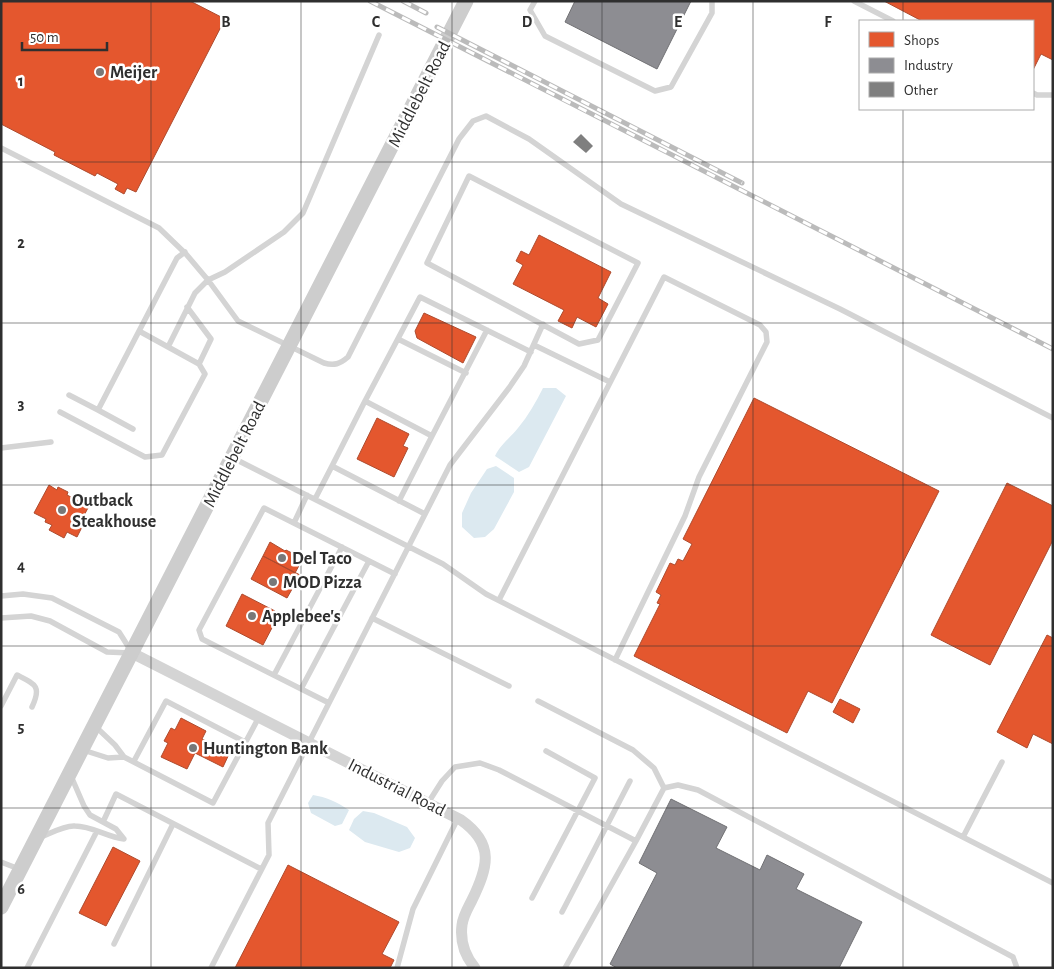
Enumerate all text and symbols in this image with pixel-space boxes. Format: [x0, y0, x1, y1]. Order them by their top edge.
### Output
text: B [221, 14, 231, 30]
text: C [372, 14, 381, 30]
text: D [522, 14, 533, 30]
text: E [674, 14, 682, 30]
text: F [824, 14, 832, 30]
scale bar [22, 20, 108, 52]
legend [859, 20, 1034, 110]
text: 50 m [30, 30, 59, 45]
text: Shops [904, 33, 939, 48]
street label: Middlebelt Road [385, 38, 454, 150]
text: Industry [904, 58, 953, 73]
place label: Meijer [110, 64, 158, 82]
marker: Meijer [94, 66, 106, 78]
text: 1 [18, 73, 24, 89]
text: Other [904, 83, 938, 98]
text: 2 [17, 235, 25, 251]
text: 3 [18, 396, 25, 412]
street label: Middlebelt Road [200, 398, 269, 510]
place label: Outback Steakhouse [72, 492, 156, 531]
marker: Outback Steakhouse [56, 504, 68, 516]
place label: Del Taco [292, 550, 352, 568]
marker: Del Taco [276, 552, 288, 564]
text: 4 [17, 558, 25, 574]
place label: MOD Pizza [283, 574, 362, 592]
marker: MOD Pizza [267, 576, 279, 588]
place label: Applebee's [262, 608, 341, 626]
marker: Applebee's [246, 610, 258, 622]
text: 5 [18, 719, 25, 735]
place label: Huntington Bank [203, 740, 328, 758]
marker: Huntington Bank [187, 742, 199, 754]
street label: Industrial Road [345, 756, 448, 820]
text: 6 [17, 881, 25, 897]

